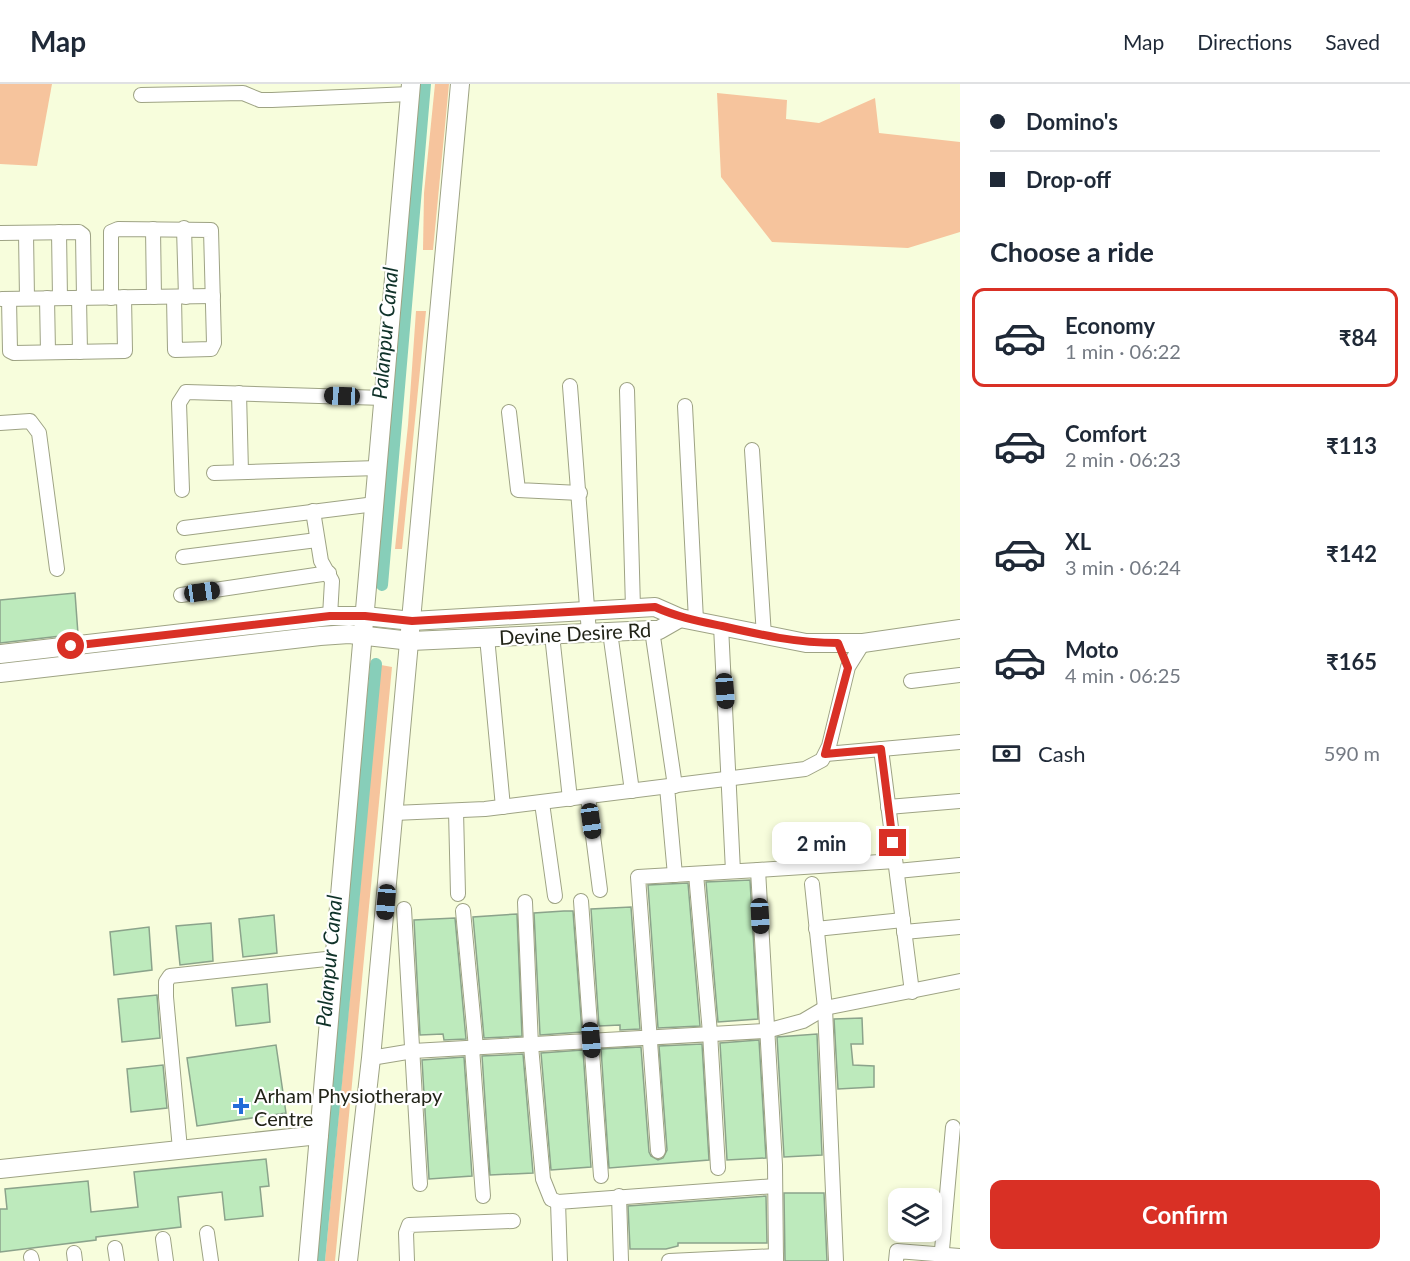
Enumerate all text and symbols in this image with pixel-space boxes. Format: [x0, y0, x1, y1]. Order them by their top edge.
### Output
text: Map [30, 24, 86, 58]
text: Map [1123, 29, 1164, 54]
text: Directions [1197, 29, 1292, 54]
text: Saved [1325, 29, 1380, 54]
text: Domino's [1026, 108, 1118, 135]
text: Drop-off [1026, 166, 1111, 193]
text: Choose a ride [990, 235, 1154, 268]
water label: Palanpur Canal [366, 266, 402, 400]
icon: car [993, 311, 1047, 365]
text: Economy [1065, 312, 1155, 339]
text: ₹84 [1339, 324, 1377, 351]
text: 1 min · 06:22 [1065, 339, 1181, 363]
car [324, 386, 360, 406]
icon: car [993, 419, 1047, 473]
text: Comfort [1065, 420, 1147, 447]
text: ₹113 [1326, 432, 1377, 459]
text: 2 min · 06:23 [1065, 447, 1181, 471]
icon: car [993, 527, 1047, 581]
text: XL [1065, 528, 1091, 555]
text: ₹142 [1326, 540, 1377, 567]
text: 3 min · 06:24 [1065, 555, 1181, 579]
car [183, 581, 221, 603]
street label: Devine Desire Rd [498, 617, 652, 649]
route start [57, 632, 84, 659]
icon: car [993, 635, 1047, 689]
text: Moto [1065, 636, 1119, 663]
text: ₹165 [1326, 648, 1377, 675]
text: 4 min · 06:25 [1065, 663, 1181, 687]
car [715, 672, 735, 710]
icon: cash [990, 737, 1023, 770]
text: Cash [1038, 740, 1085, 767]
text: 590 m [1324, 741, 1380, 765]
car [580, 802, 602, 840]
callout: 2 min [773, 822, 872, 864]
route end [879, 829, 906, 856]
text: 2 min [797, 831, 846, 855]
car [375, 883, 397, 921]
water label: Palanpur Canal [310, 894, 346, 1028]
car [750, 898, 770, 934]
car [581, 1021, 601, 1059]
place label: Arham Physiotherapy Centre [254, 1083, 443, 1130]
marker: Arham Physiotherapy Centre [232, 1097, 250, 1115]
button: Confirm [990, 1180, 1380, 1249]
map controls [888, 1188, 942, 1242]
button: layers [888, 1188, 942, 1242]

